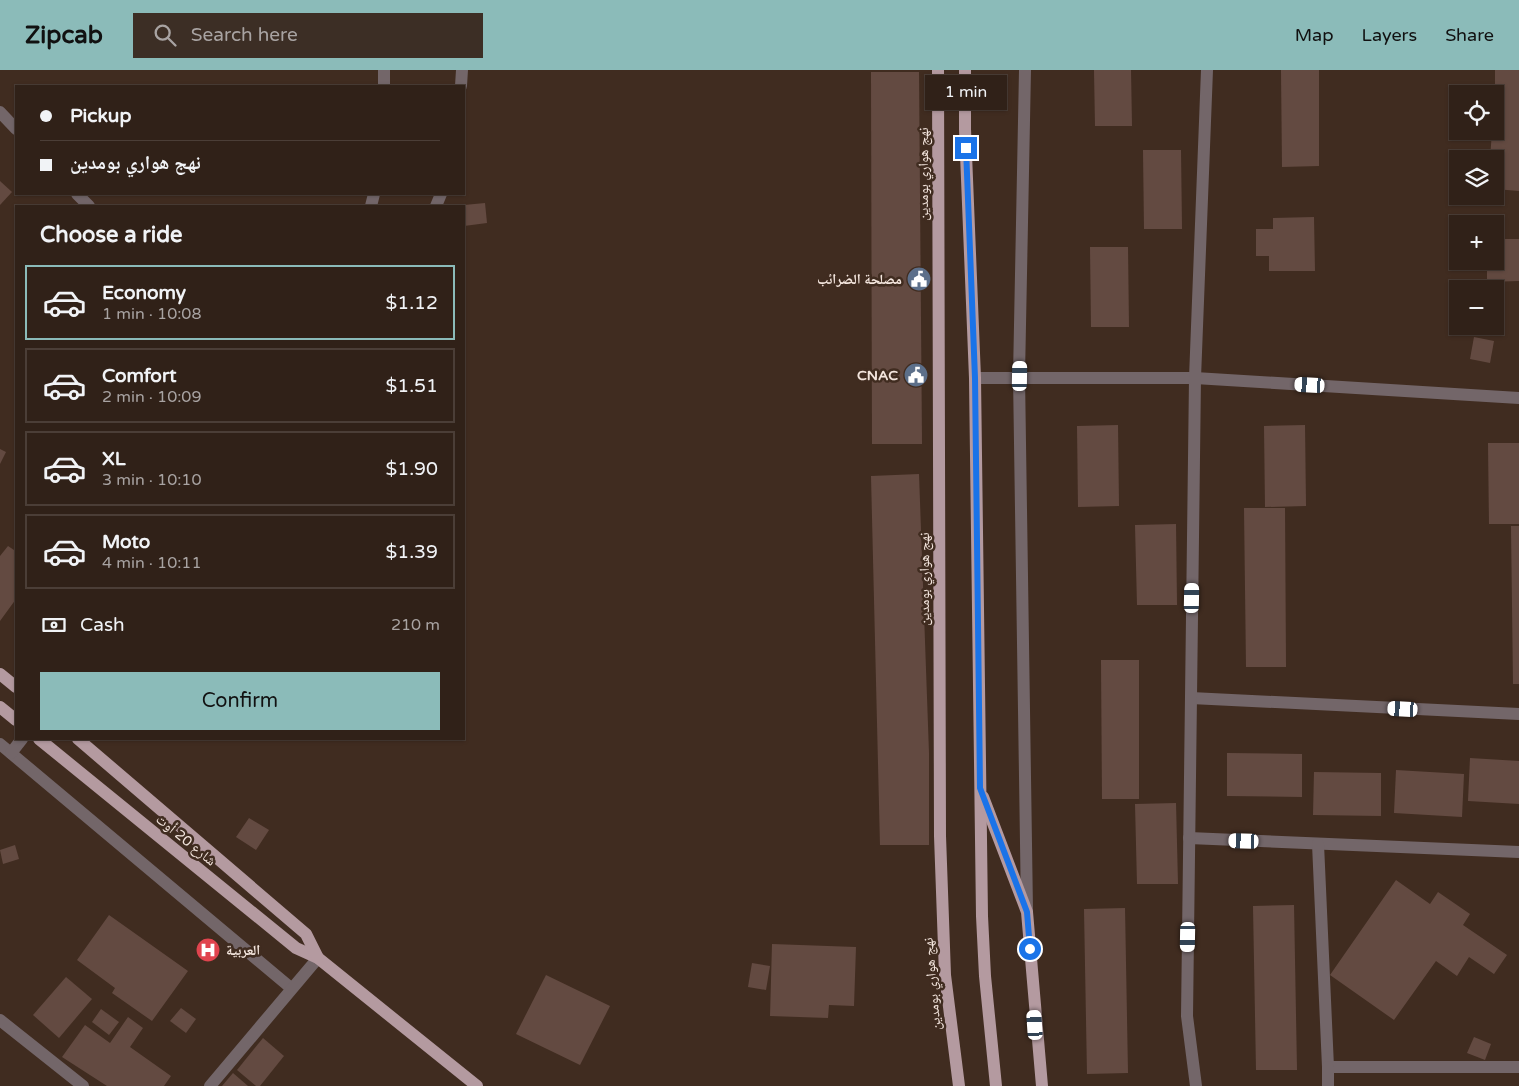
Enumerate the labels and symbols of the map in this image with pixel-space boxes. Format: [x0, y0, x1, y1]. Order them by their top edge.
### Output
callout: 1 min [925, 75, 1007, 110]
street label: نهج هواري بومدين [915, 127, 934, 221]
route end [955, 137, 977, 159]
public building icon: مصلحة الضرائب [906, 266, 932, 292]
place label: مصلحة الضرائب [817, 271, 902, 288]
car [1012, 361, 1027, 391]
public building icon: CNAC [903, 362, 929, 388]
place label: CNAC [857, 367, 898, 384]
car [1294, 377, 1325, 393]
street label: نهج هواري بومدين [916, 532, 935, 626]
car [1184, 583, 1199, 613]
car [1387, 701, 1418, 717]
street label: شارع 20 أوت [152, 811, 219, 870]
car [1228, 833, 1259, 849]
car [1180, 922, 1195, 952]
street label: نهج هواري بومدين [919, 936, 947, 1031]
hospital icon: العربية [195, 937, 221, 963]
route start [1019, 938, 1041, 960]
place label: العربية [226, 942, 260, 959]
car [1026, 1010, 1043, 1040]

